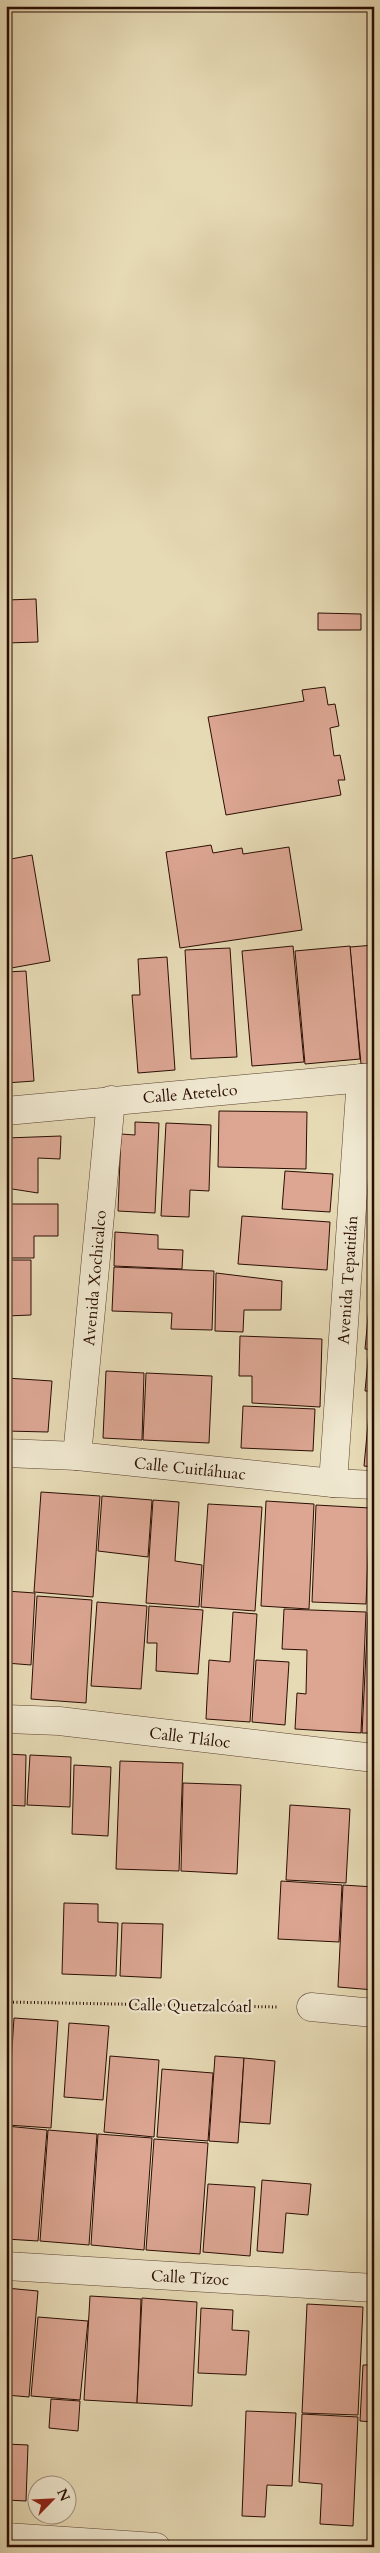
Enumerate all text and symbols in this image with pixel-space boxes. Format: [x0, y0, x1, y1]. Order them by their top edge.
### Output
street label: Calle Atetelco [142, 1079, 239, 1109]
street label: Avenida Xochicalco [78, 1209, 112, 1347]
street label: Avenida Tepatitlán [333, 1215, 363, 1345]
street label: Calle Cuitláhuac [133, 1452, 247, 1486]
street label: Calle Tláloc [148, 1722, 232, 1754]
street label: Calle Quetzalcóatl [128, 1994, 252, 2018]
street label: Calle Tízoc [150, 2265, 230, 2291]
north arrow [28, 2476, 78, 2526]
text: N [52, 2485, 75, 2504]

